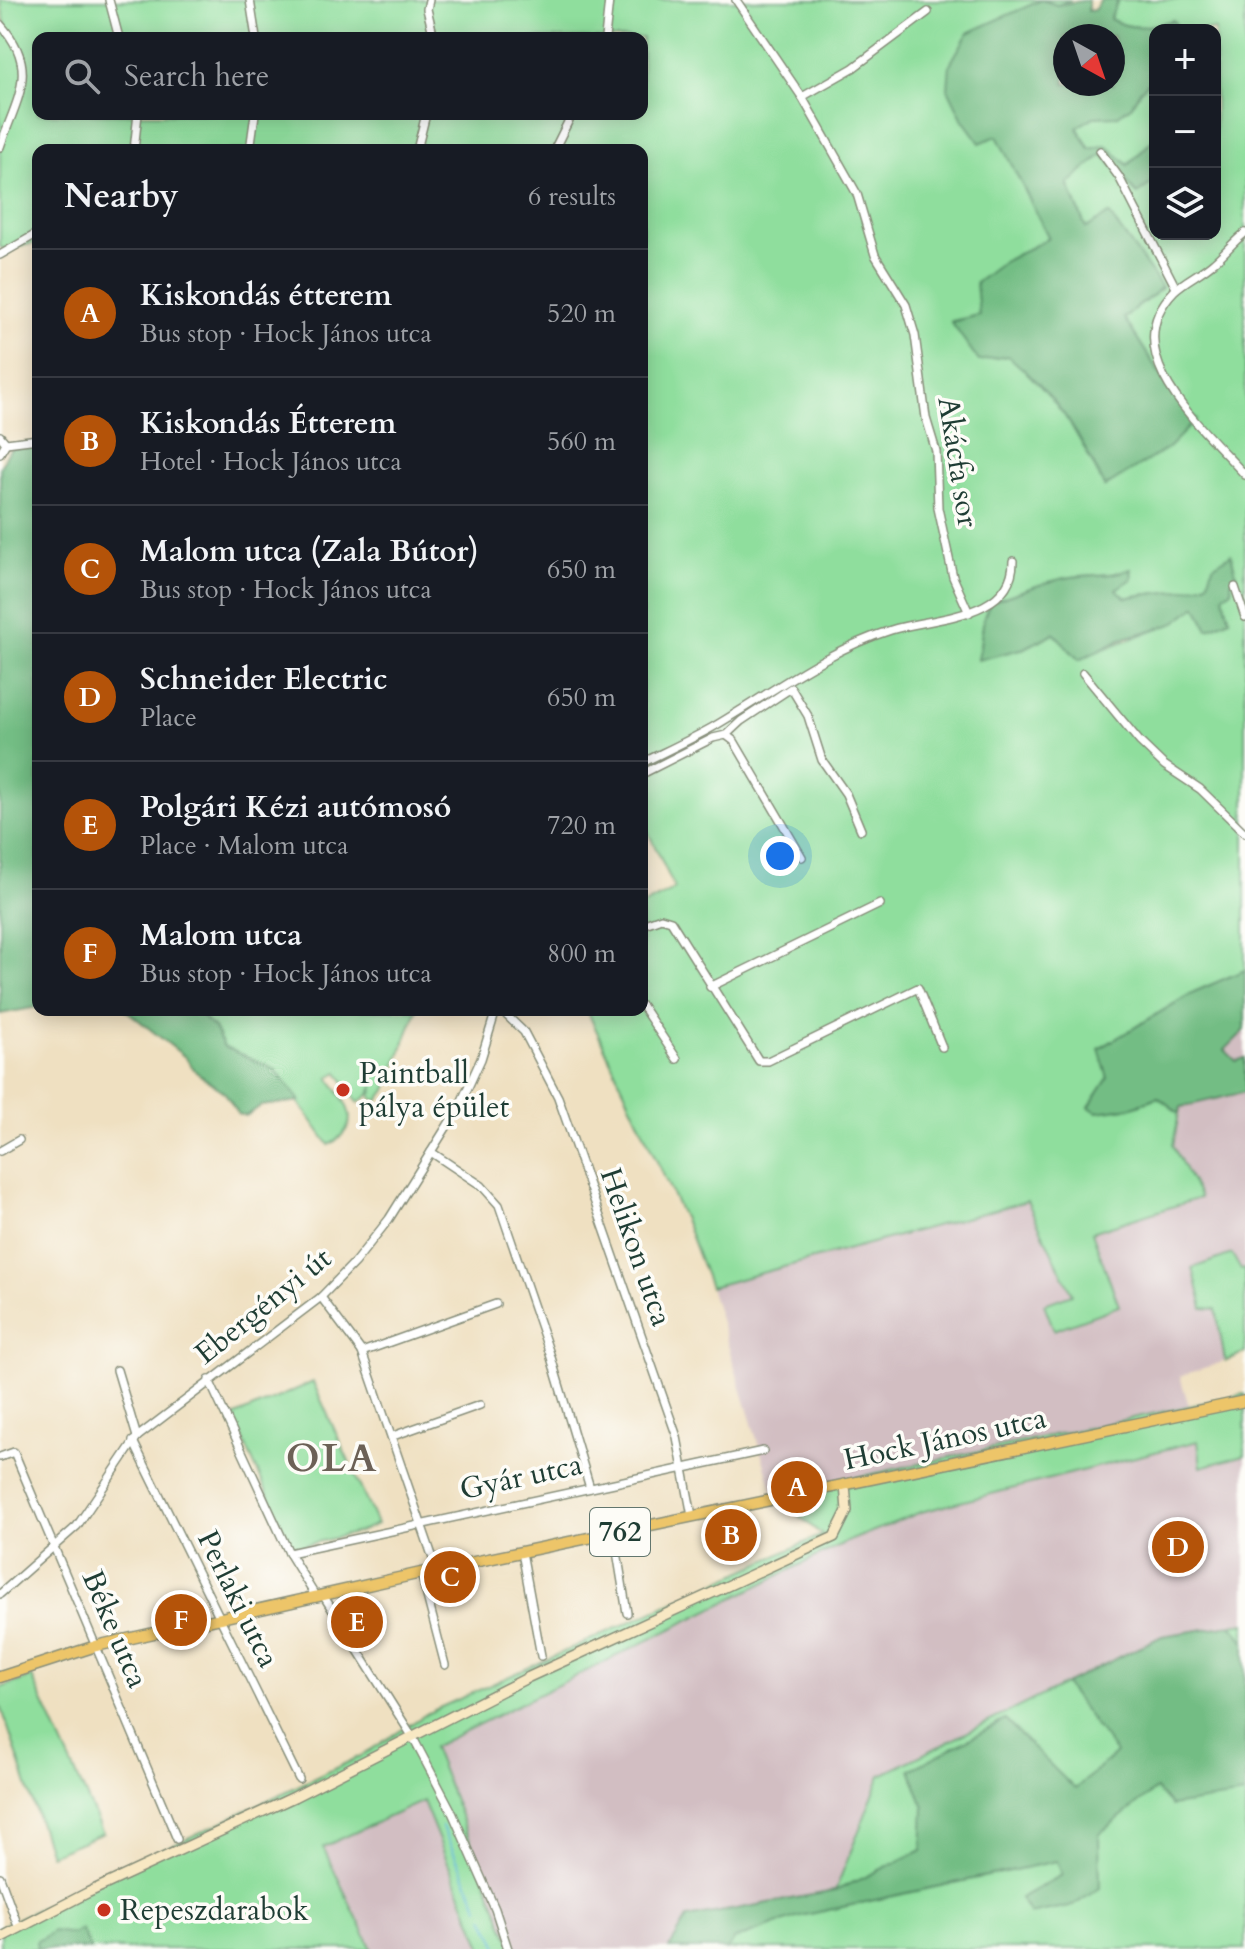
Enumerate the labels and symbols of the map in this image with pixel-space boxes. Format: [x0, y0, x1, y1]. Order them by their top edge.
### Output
north arrow [1053, 24, 1125, 96]
street label: Akácfa sor [927, 394, 989, 530]
your location [760, 836, 800, 876]
place label: Paintball pálya épület [359, 1053, 510, 1128]
marker: Paintball pálya épület [334, 1081, 352, 1099]
street label: Helikon utca [590, 1162, 682, 1332]
street label: Ebergényi út [186, 1238, 340, 1374]
street label: Hock János utca [840, 1398, 1050, 1480]
district label: OLA [286, 1433, 378, 1485]
street label: Gyár utca [456, 1444, 586, 1510]
pin: A [771, 1457, 823, 1517]
pin: B [705, 1505, 757, 1565]
road number: 762 [590, 1508, 650, 1556]
pin: D [1152, 1517, 1204, 1577]
street label: Perlaki utca [187, 1523, 289, 1675]
pin: C [424, 1547, 476, 1607]
street label: Béke utca [72, 1564, 158, 1694]
pin: F [155, 1590, 207, 1650]
pin: E [331, 1592, 383, 1652]
place label: Repeszdarabok [120, 1890, 309, 1931]
marker: Repeszdarabok [95, 1901, 113, 1919]

